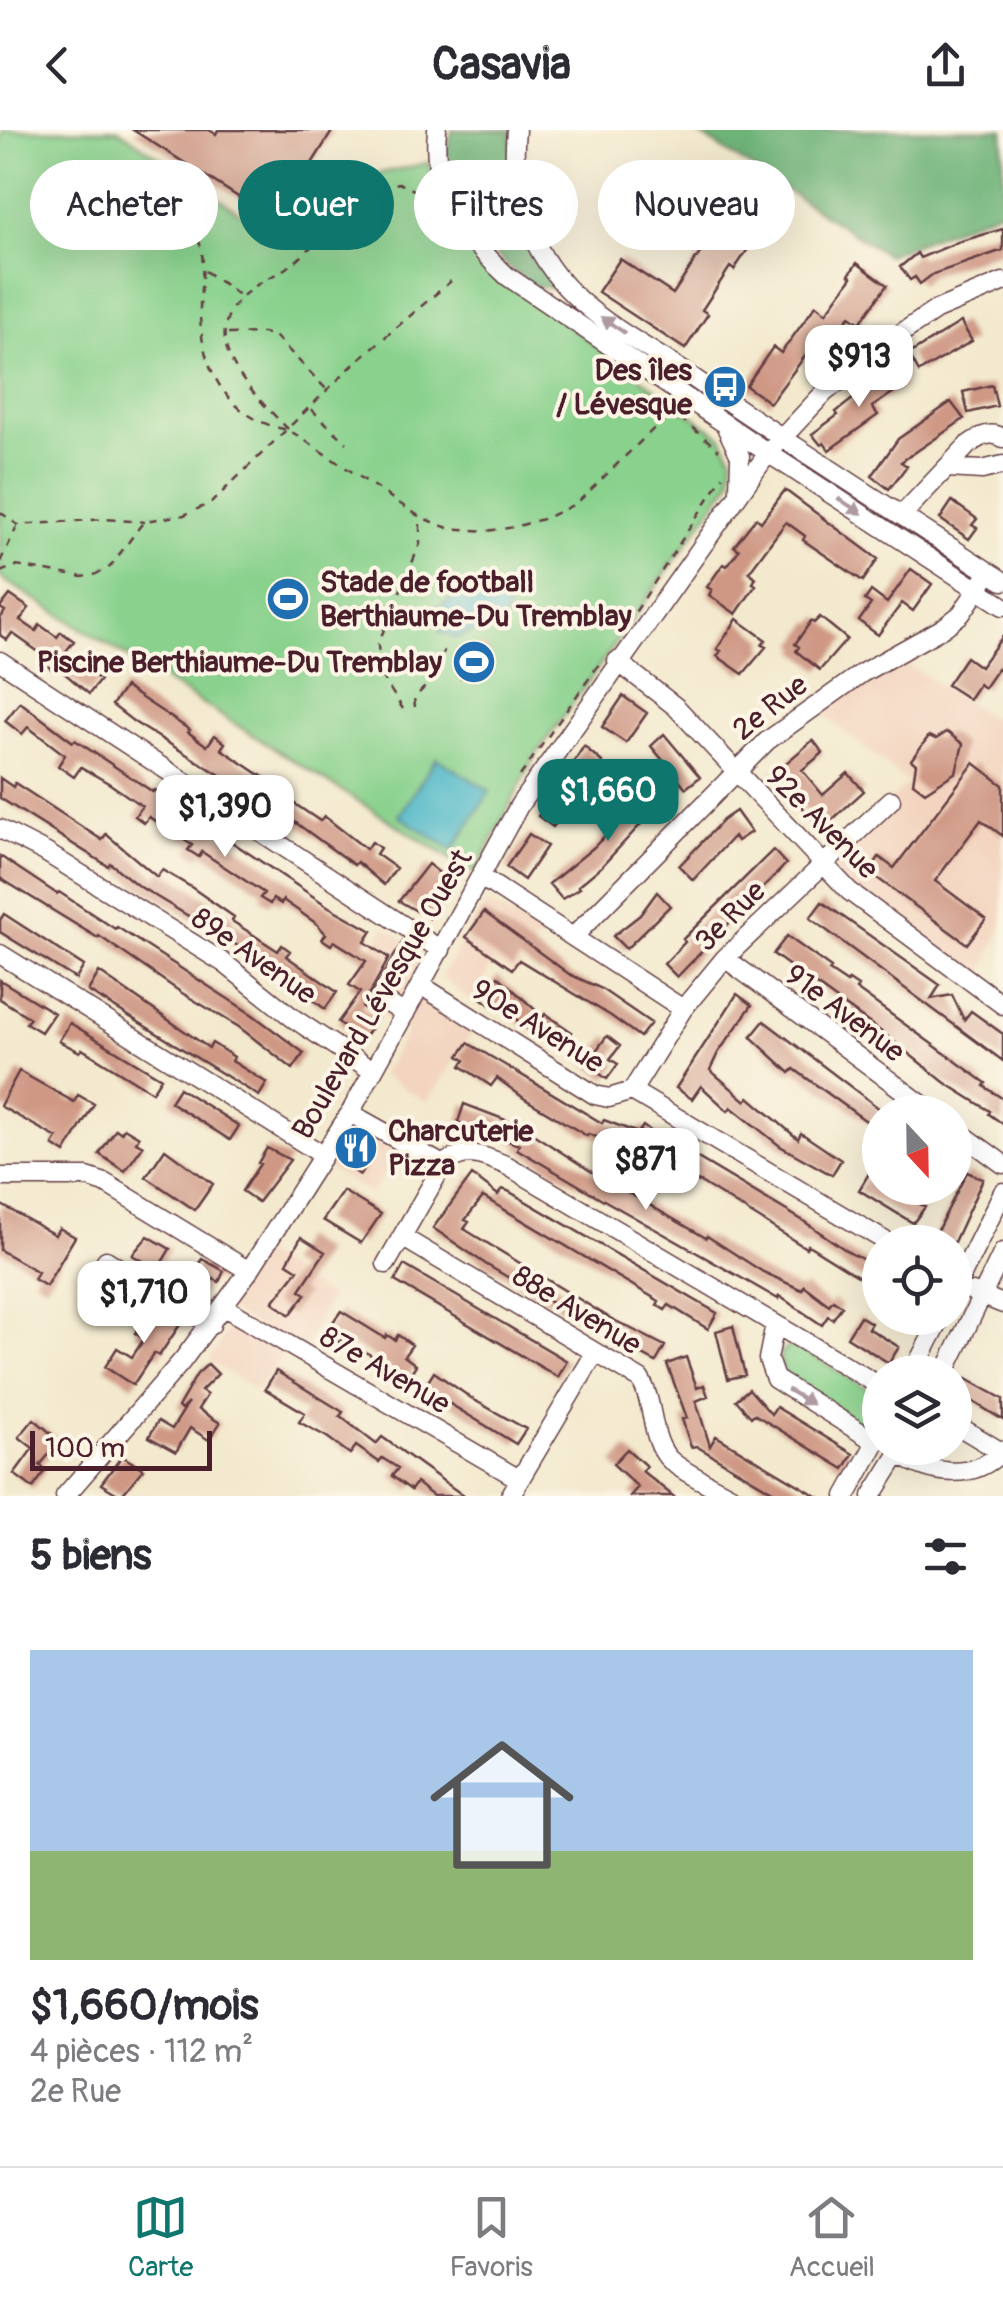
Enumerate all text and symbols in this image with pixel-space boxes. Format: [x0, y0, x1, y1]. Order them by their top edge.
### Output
text: Casavia [432, 37, 571, 93]
icon: back [30, 38, 85, 93]
icon: share [918, 38, 973, 93]
chip: Acheter [30, 160, 218, 250]
chip: Louer [238, 160, 394, 250]
chip: Filtres [414, 160, 578, 250]
chip: Nouveau [598, 160, 795, 250]
one-way arrow [600, 316, 627, 335]
pin: $913 [800, 325, 918, 410]
text: $913 [827, 337, 891, 377]
place label: Des îles / Lévesque [556, 352, 693, 423]
bus stop icon: Des îles / Lévesque [702, 364, 748, 410]
one-way arrow [836, 497, 863, 515]
place label: Stade de football Berthiaume-Du Tremblay [320, 564, 632, 635]
sports icon: Stade de football Berthiaume-Du Tremblay [265, 576, 311, 622]
sports icon: Piscine Berthiaume-Du Tremblay [451, 639, 497, 685]
place label: Piscine Berthiaume-Du Tremblay [37, 644, 442, 681]
street label: 2e Rue [725, 666, 815, 748]
street label: 92e Avenue [757, 758, 886, 887]
pin: $1,660 [527, 759, 689, 844]
text: $1,660 [559, 771, 657, 811]
pin: $1,390 [144, 775, 306, 860]
text: $1,390 [178, 787, 272, 827]
street label: Boulevard Lévesque Ouest [284, 842, 481, 1146]
street label: 3e Rue [687, 873, 774, 960]
street label: 89e Avenue [184, 900, 324, 1013]
street label: 91e Avenue [777, 956, 912, 1071]
street label: 90e Avenue [465, 971, 611, 1082]
north arrow [862, 1095, 972, 1205]
map controls [862, 1095, 972, 1465]
place label: Charcuterie Pizza [388, 1113, 534, 1184]
restaurant icon: Charcuterie Pizza [333, 1125, 379, 1171]
pin: $871 [587, 1128, 705, 1213]
text: $871 [615, 1140, 677, 1180]
button: locate [862, 1225, 972, 1335]
street label: 88e Avenue [506, 1258, 648, 1363]
pin: $1,710 [63, 1261, 225, 1346]
text: $1,710 [99, 1273, 189, 1313]
street label: 87e Avenue [313, 1318, 457, 1423]
button: layers [862, 1355, 972, 1465]
one-way arrow [786, 1388, 814, 1405]
scale bar [30, 1426, 212, 1470]
text: 100 m [45, 1431, 125, 1466]
icon: filters [918, 1529, 973, 1584]
text: 5 biens [30, 1530, 152, 1582]
icon: home [412, 1715, 592, 1895]
text: $1,660/mois [30, 1980, 259, 2032]
text: 4 pièces · 112 m² [30, 2032, 253, 2072]
text: 2e Rue [30, 2072, 121, 2112]
tab: Carte [128, 2190, 193, 2285]
tab: Favoris [449, 2190, 533, 2285]
tab: Accueil [789, 2190, 875, 2285]

